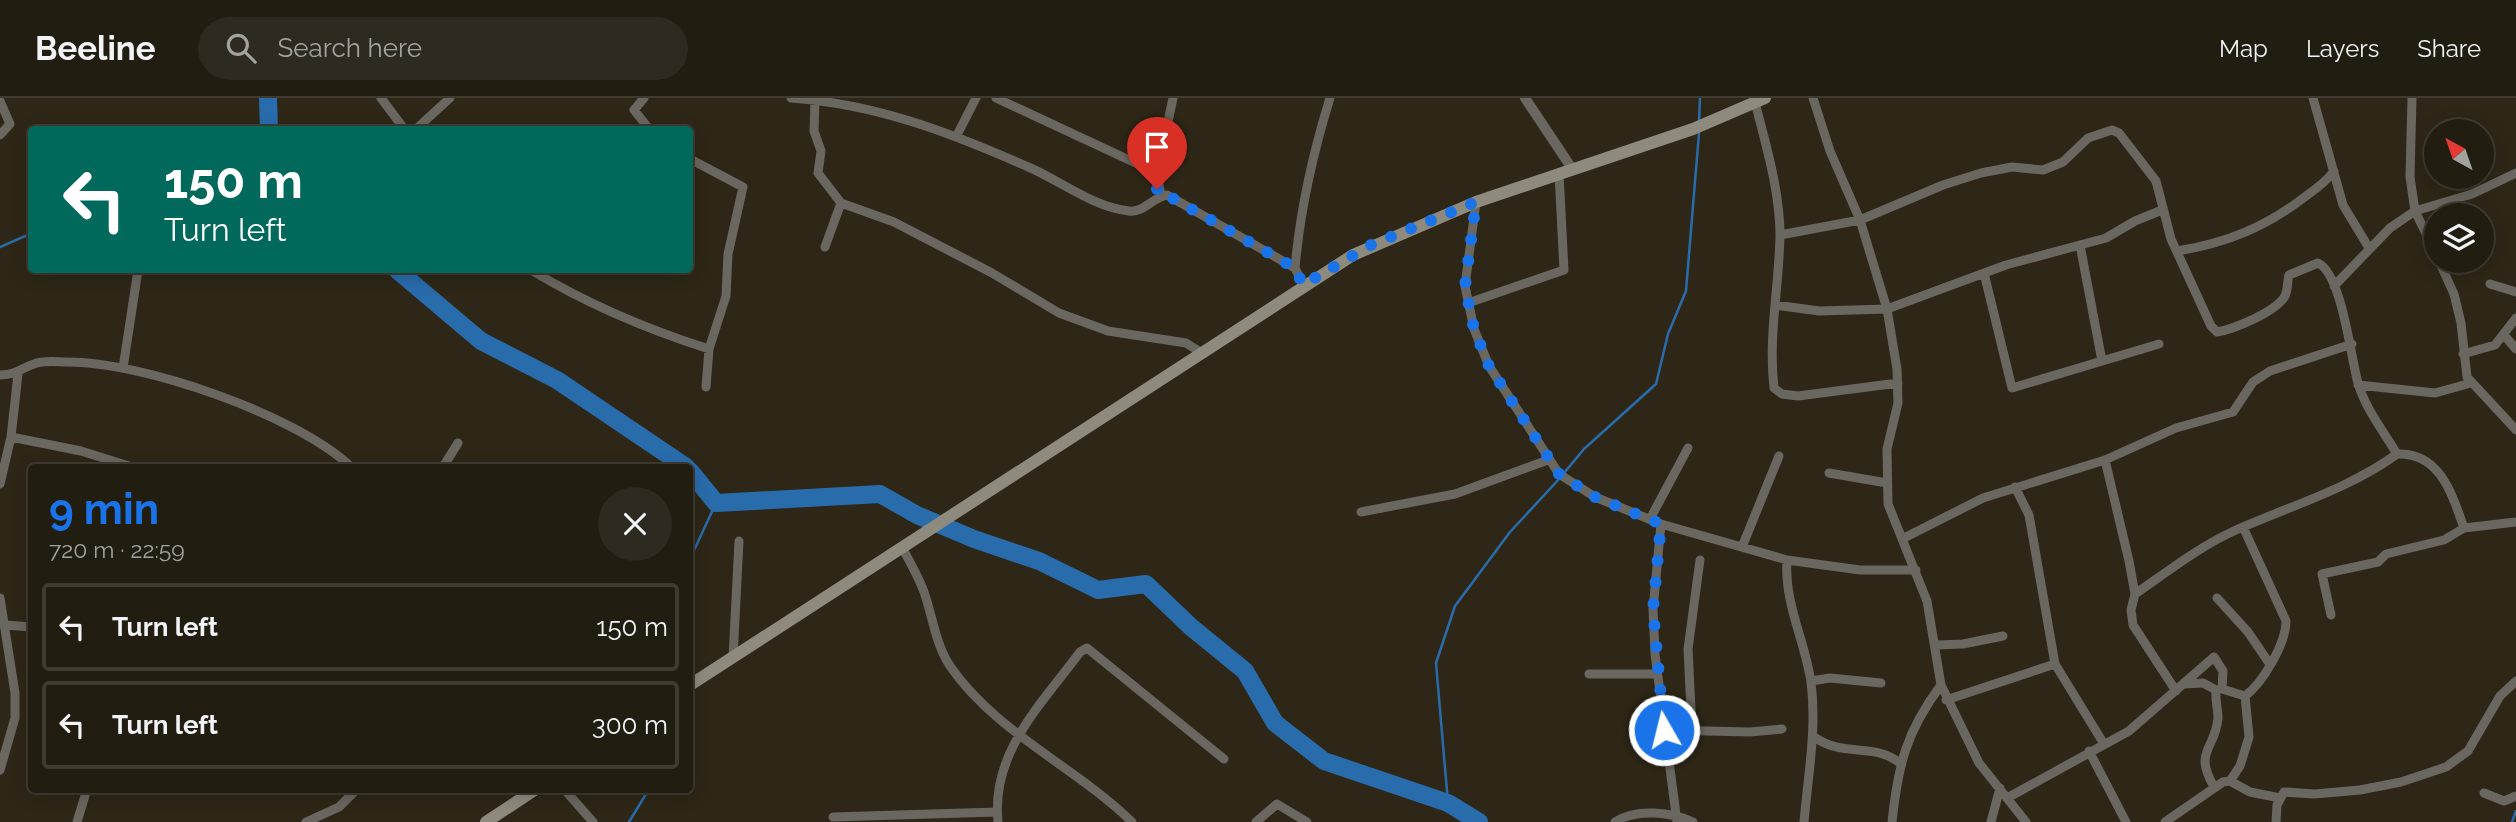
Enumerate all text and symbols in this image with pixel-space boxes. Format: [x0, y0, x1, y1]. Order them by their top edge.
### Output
search box [198, 17, 688, 80]
text: Beeline [35, 29, 156, 68]
icon: search [222, 29, 260, 67]
text: Search here [278, 33, 422, 63]
text: Map [2219, 34, 2268, 63]
text: Layers [2306, 34, 2379, 63]
text: Share [2417, 34, 2481, 63]
pin [1127, 117, 1187, 189]
north arrow [2424, 119, 2494, 189]
map controls [2424, 119, 2494, 273]
icon: arrive [1138, 128, 1176, 166]
text: 150 m [164, 152, 303, 209]
icon: left [49, 154, 140, 245]
button: layers [2424, 203, 2494, 273]
text: Turn left [164, 211, 286, 248]
text: 9 min [49, 485, 159, 534]
button: close [598, 487, 672, 561]
text: 720 m · 22:59 [49, 536, 185, 563]
icon: left [53, 608, 91, 646]
text: Turn left [112, 612, 218, 642]
text: 150 m [596, 612, 668, 642]
position arrow [1627, 693, 1701, 767]
icon: left [53, 706, 91, 744]
text: Turn left [112, 710, 218, 740]
text: 300 m [592, 710, 668, 740]

